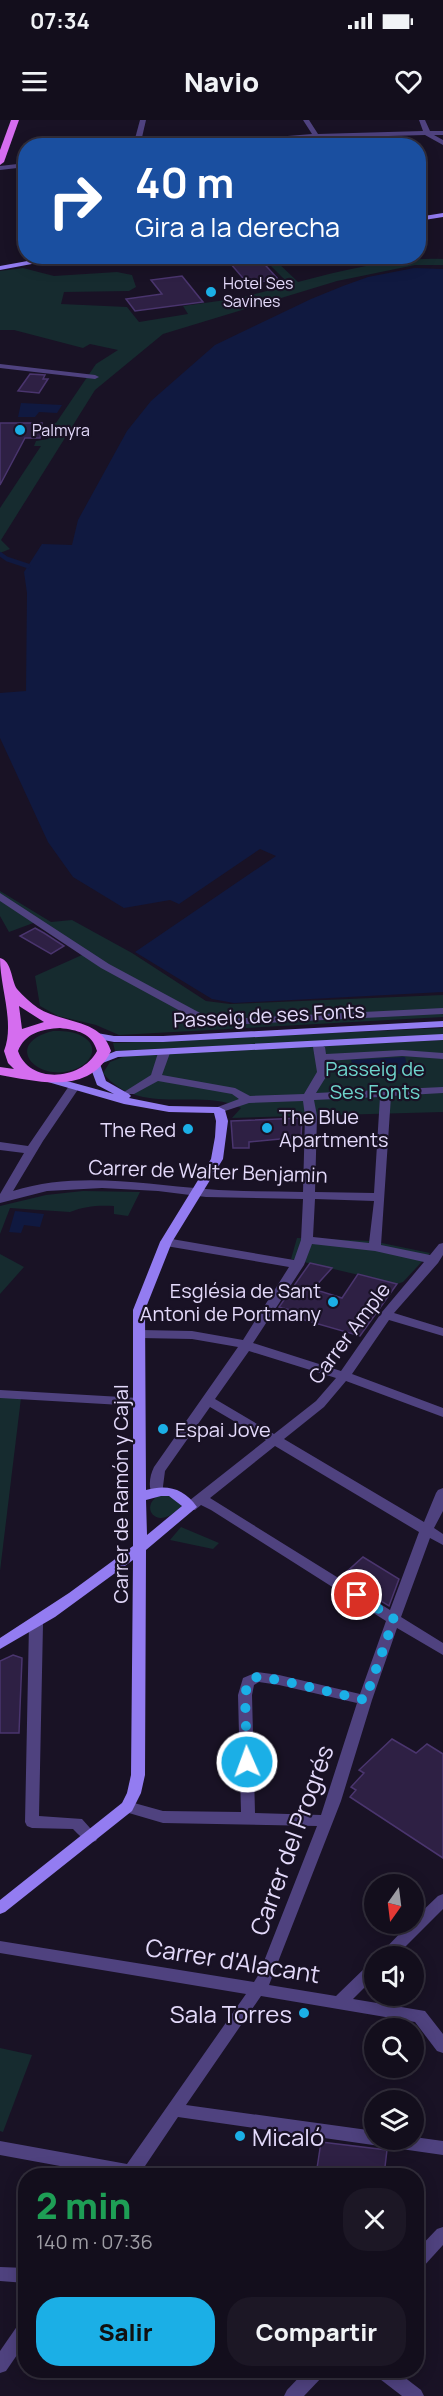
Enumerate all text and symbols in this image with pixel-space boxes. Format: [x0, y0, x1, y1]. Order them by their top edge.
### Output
text: 07:34 [30, 6, 90, 36]
text: Navio [184, 63, 259, 100]
icon: menu [18, 65, 51, 98]
icon: heart [392, 65, 425, 98]
text: 40 m [135, 153, 234, 211]
icon: right [36, 162, 114, 240]
text: Gira a la derecha [135, 208, 340, 245]
place label: Hotel Ses Savines [223, 272, 293, 312]
marker: Hotel Ses Savines [204, 285, 218, 299]
place label: Palmyra [32, 419, 90, 441]
marker: Palmyra [13, 423, 27, 437]
street label: Passeig de ses Fonts [172, 996, 366, 1034]
park label: Passeig de Ses Fonts [325, 1055, 425, 1105]
place label: The Blue Apartments [279, 1103, 389, 1153]
place label: The Red [100, 1116, 176, 1143]
marker: The Blue Apartments [260, 1121, 274, 1135]
marker: The Red [181, 1122, 195, 1136]
street label: Carrer de Walter Benjamin [88, 1153, 328, 1189]
place label: Església de Sant Antoni de Portmany [140, 1277, 321, 1327]
street label: Carrer Ample [302, 1277, 396, 1389]
marker: Església de Sant Antoni de Portmany [326, 1295, 340, 1309]
street label: Carrer de Ramón y Cajal [107, 1384, 134, 1604]
place label: Espai Jove [175, 1416, 271, 1443]
marker: Espai Jove [156, 1422, 170, 1436]
pin [331, 1569, 382, 1620]
icon: arrive [340, 1578, 373, 1611]
position arrow [215, 1730, 279, 1794]
street label: Carrer del Progrés [241, 1740, 341, 1940]
north arrow [364, 1874, 424, 1934]
map controls [364, 1874, 424, 2150]
street label: Carrer d'Alacant [143, 1930, 323, 1990]
button: sound [364, 1946, 424, 2006]
place label: Sala Torres [170, 1997, 292, 2030]
marker: Sala Torres [297, 2006, 311, 2020]
button: search [364, 2018, 424, 2078]
button: layers [364, 2090, 424, 2150]
place label: Micaló [252, 2120, 324, 2153]
marker: Micaló [233, 2129, 247, 2143]
text: 2 min [36, 2181, 131, 2230]
button: close [343, 2188, 406, 2251]
text: 140 m · 07:36 [36, 2228, 153, 2255]
button: Salir [36, 2297, 215, 2366]
button: Compartir [227, 2297, 406, 2366]

